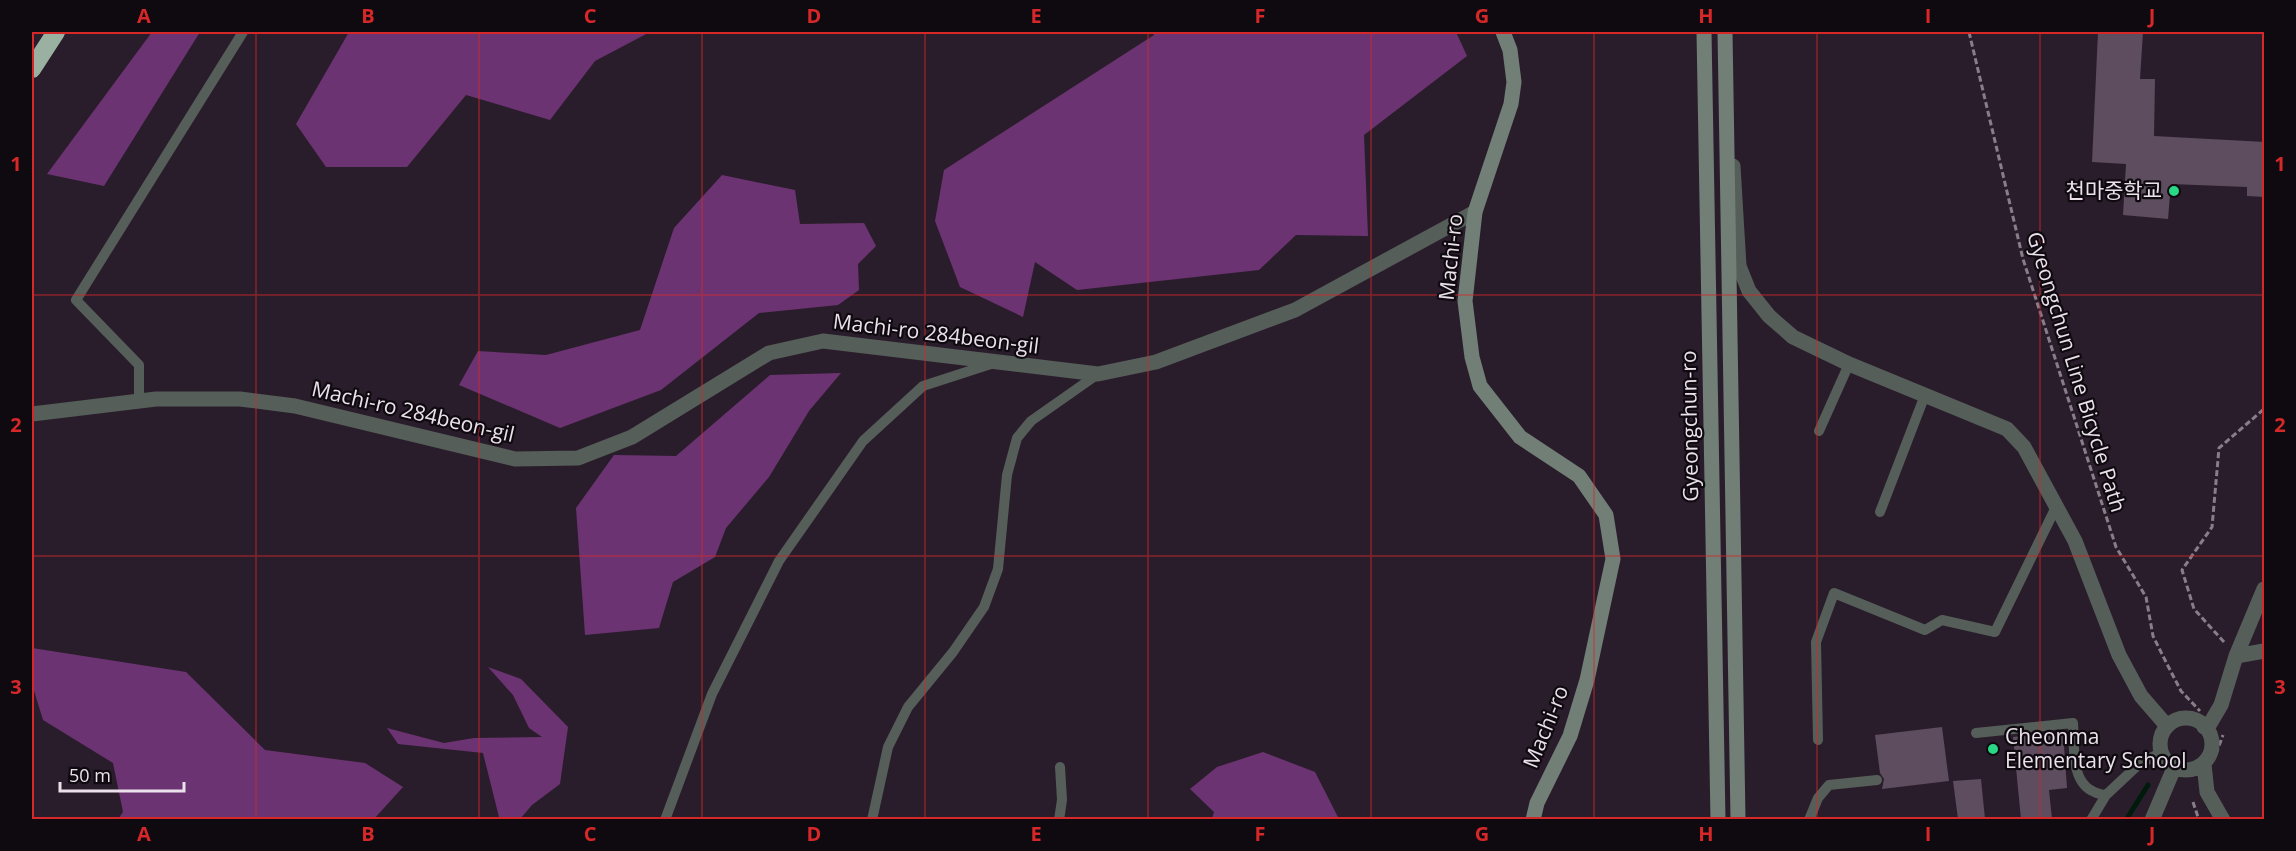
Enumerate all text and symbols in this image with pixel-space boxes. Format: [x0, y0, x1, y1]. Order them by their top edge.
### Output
text: A [137, 2, 151, 29]
text: B [361, 2, 375, 29]
text: C [584, 2, 597, 29]
text: D [807, 2, 821, 29]
text: E [1030, 2, 1042, 29]
text: F [1255, 2, 1265, 29]
text: G [1475, 2, 1489, 29]
text: H [1698, 2, 1714, 29]
text: I [1925, 2, 1931, 29]
text: J [2147, 2, 2155, 29]
text: 1 [10, 150, 22, 177]
text: 1 [2274, 150, 2286, 177]
place label: 천마중학교 [2065, 176, 2162, 204]
marker: 천마중학교 [2167, 184, 2181, 198]
street label: Machi-ro [1432, 212, 1468, 302]
street label: Gyeongchun Line Bicycle Path [2021, 228, 2133, 515]
street label: Machi-ro 284beon-gil [832, 306, 1041, 360]
street label: Gyeongchun-ro [1674, 350, 1704, 502]
street label: Machi-ro 284beon-gil [309, 374, 517, 448]
text: 2 [10, 411, 22, 438]
text: 2 [2274, 411, 2286, 438]
text: 3 [10, 673, 22, 700]
text: 3 [2274, 673, 2286, 700]
street label: Machi-ro [1516, 681, 1574, 772]
place label: Cheonma Elementary School [2005, 722, 2187, 774]
marker: Cheonma Elementary School [1986, 742, 2000, 756]
scale bar [60, 755, 184, 793]
text: 50 m [69, 763, 111, 787]
text: A [137, 820, 151, 847]
text: B [361, 820, 375, 847]
text: C [584, 820, 597, 847]
text: D [807, 820, 821, 847]
text: E [1030, 820, 1042, 847]
text: F [1255, 820, 1265, 847]
text: G [1475, 820, 1489, 847]
text: H [1698, 820, 1714, 847]
text: I [1925, 820, 1931, 847]
text: J [2147, 820, 2155, 847]

